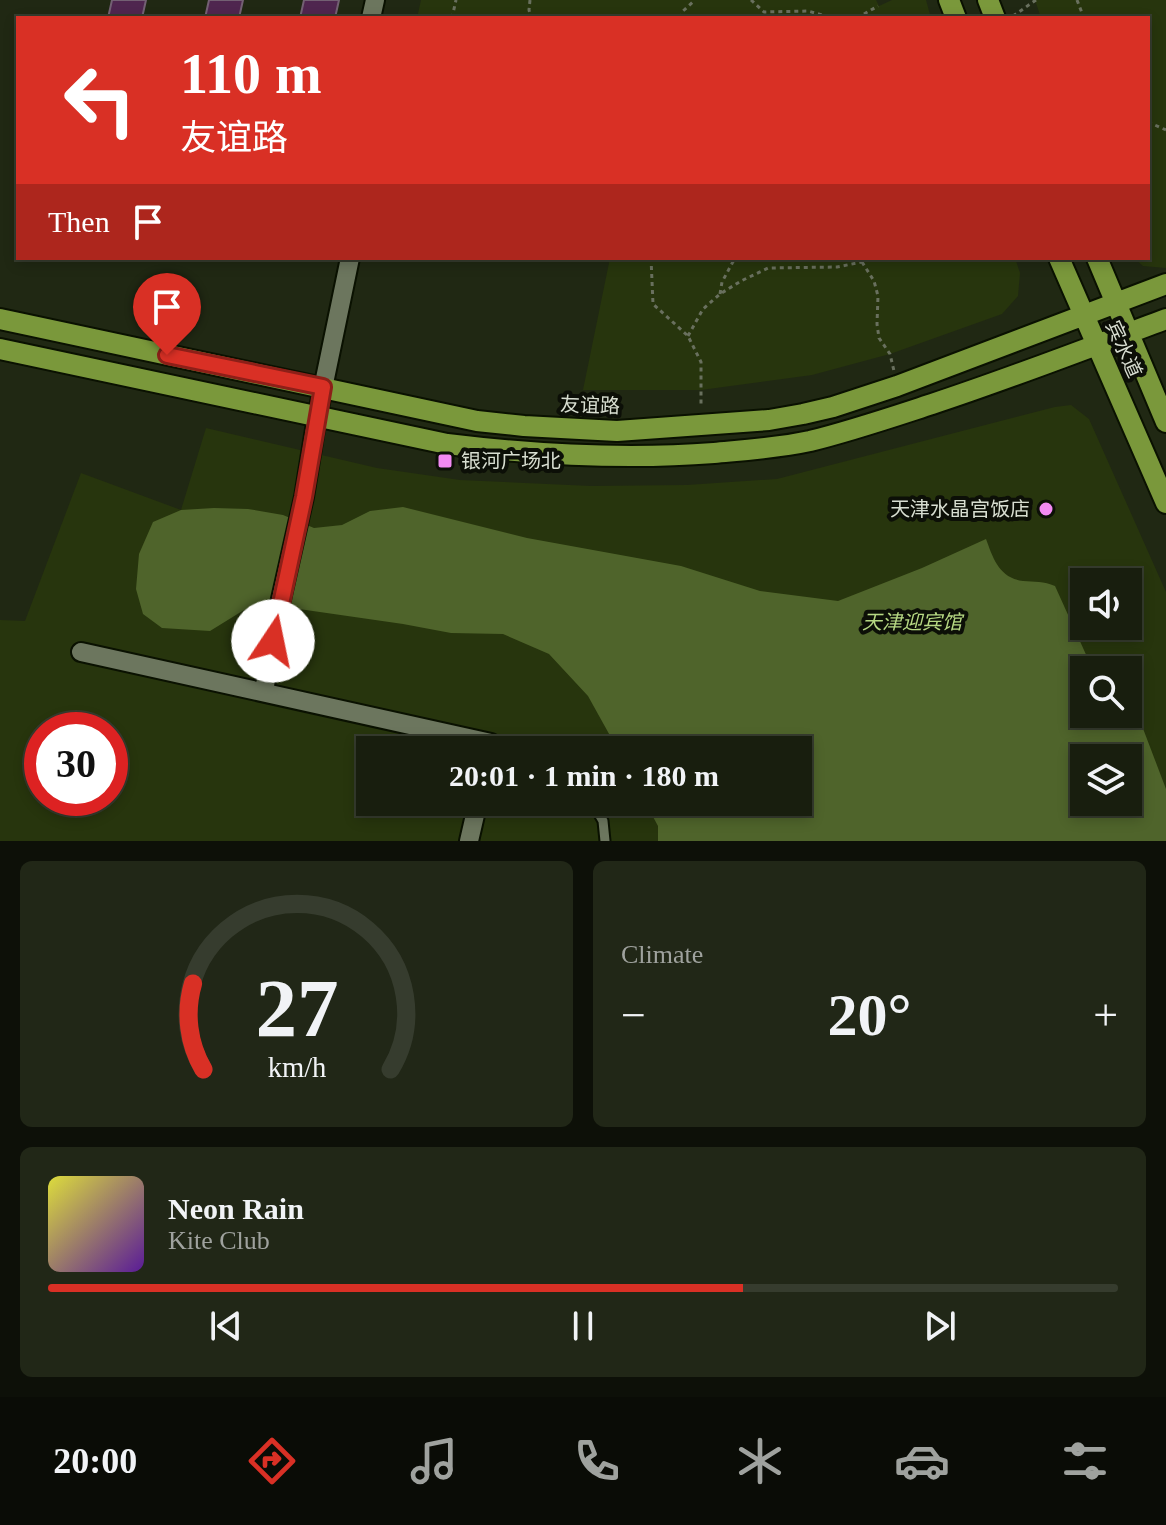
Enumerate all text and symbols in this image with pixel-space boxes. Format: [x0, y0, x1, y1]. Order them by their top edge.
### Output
text: 110 m [180, 43, 322, 105]
icon: left [48, 48, 152, 152]
text: 友谊路 [180, 118, 288, 158]
icon: arrive [126, 200, 170, 244]
text: Then [48, 205, 110, 238]
pin [133, 273, 201, 355]
icon: arrive [145, 285, 189, 329]
street label: 宾水道 [1102, 317, 1146, 381]
street label: 友谊路 [560, 393, 620, 417]
place label: 银河广场北 [461, 450, 561, 472]
marker: 银河广场北 [436, 452, 454, 470]
place label: 天津水晶宫饭店 [890, 498, 1030, 520]
marker: 天津水晶宫饭店 [1037, 500, 1055, 518]
map controls [1070, 568, 1142, 816]
button: sound [1070, 568, 1142, 640]
position arrow [231, 599, 315, 683]
park label: 天津迎宾馆 [862, 611, 965, 633]
button: search [1070, 656, 1142, 728]
speed limit sign: 30 [24, 712, 128, 816]
button: layers [1070, 744, 1142, 816]
text: 20:01 · 1 min · 180 m [449, 759, 719, 792]
text: Climate [621, 940, 703, 969]
text: 27 [255, 962, 338, 1054]
text: 20° [828, 982, 912, 1048]
text: − [621, 991, 646, 1040]
text: + [1093, 991, 1118, 1040]
text: km/h [267, 1052, 326, 1083]
text: Neon Rain [168, 1192, 304, 1225]
text: Kite Club [168, 1226, 270, 1255]
icon: previous [204, 1304, 248, 1348]
icon: pause [561, 1304, 605, 1348]
icon: next [918, 1304, 962, 1348]
icon: directions [244, 1433, 300, 1489]
icon: music [406, 1433, 462, 1489]
icon: phone [569, 1433, 625, 1489]
icon: climate [732, 1433, 788, 1489]
icon: car [894, 1433, 950, 1489]
icon: filters [1057, 1433, 1113, 1489]
text: 20:00 [53, 1441, 137, 1481]

